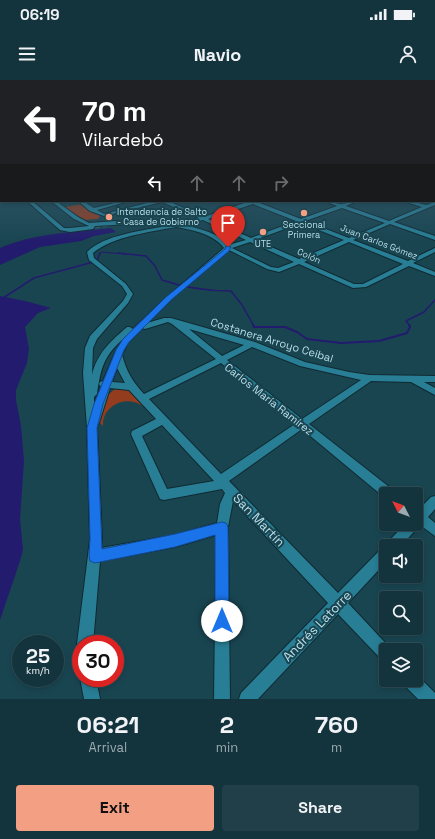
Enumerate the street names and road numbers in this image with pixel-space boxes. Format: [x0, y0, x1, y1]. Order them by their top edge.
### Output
street label: Juan Carlos Gómez [339, 222, 420, 262]
street label: Colón [295, 246, 323, 266]
street label: Costanera Arroyo Ceibal [209, 315, 335, 365]
street label: Carlos María Ramírez [222, 360, 316, 438]
street label: San Martín [229, 490, 289, 550]
street label: Andrés Latorre [279, 587, 355, 665]

